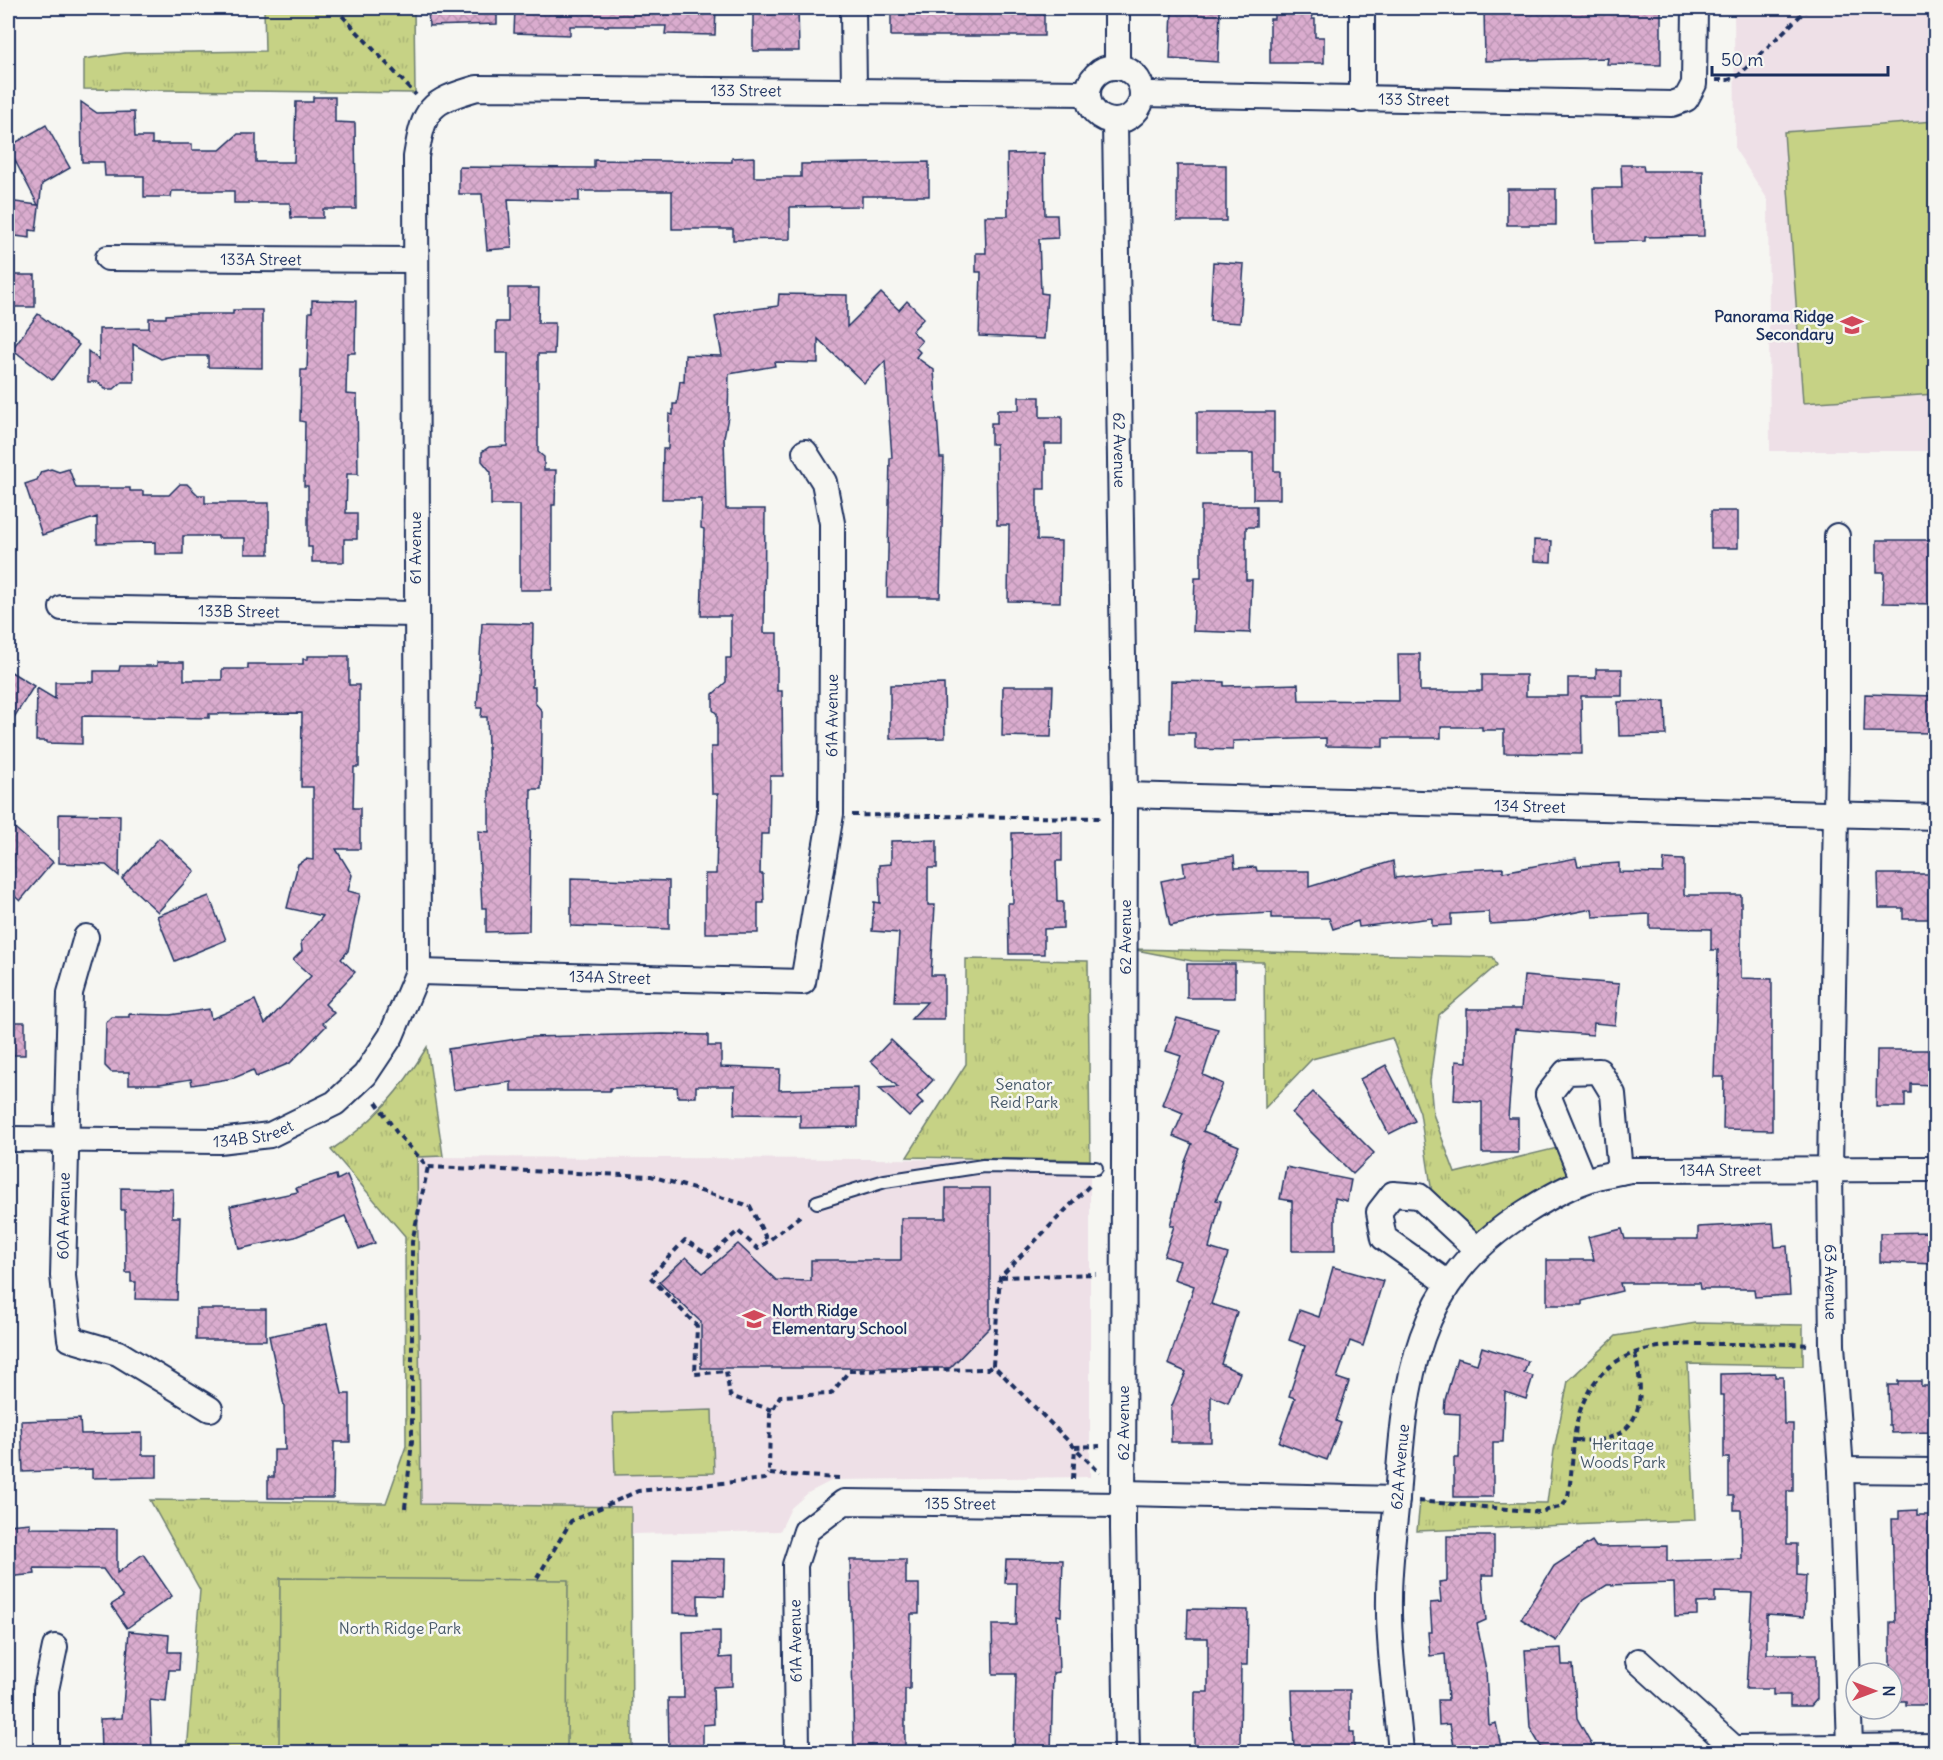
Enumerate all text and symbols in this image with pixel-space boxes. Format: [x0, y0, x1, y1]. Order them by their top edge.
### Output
scale bar [1712, 39, 1888, 77]
text: 50 m [1721, 48, 1763, 71]
street label: 133 Street [711, 80, 783, 100]
street label: 133 Street [1378, 88, 1450, 110]
street label: 133A Street [220, 249, 302, 269]
place label: Panorama Ridge Secondary [1714, 306, 1834, 345]
school or university icon: Panorama Ridge Secondary [1839, 312, 1865, 338]
street label: 62 Avenue [1109, 412, 1130, 488]
street label: 61 Avenue [405, 511, 425, 585]
street label: 133B Street [198, 600, 281, 622]
street label: 61A Avenue [821, 674, 842, 757]
street label: 134 Street [1494, 795, 1566, 817]
street label: 62 Avenue [1115, 899, 1135, 975]
street label: 134A Street [569, 966, 652, 988]
park label: Senator Reid Park [990, 1074, 1058, 1112]
street label: 134B Street [213, 1115, 297, 1151]
street label: 134A Street [1680, 1160, 1762, 1180]
street label: 60A Avenue [52, 1172, 74, 1260]
street label: 63 Avenue [1821, 1244, 1842, 1320]
place label: North Ridge Elementary School [772, 1300, 907, 1339]
school or university icon: North Ridge Elementary School [741, 1306, 767, 1332]
street label: 62 Avenue [1113, 1385, 1133, 1461]
street label: 62A Avenue [1386, 1423, 1413, 1511]
park label: Heritage Woods Park [1580, 1434, 1666, 1472]
street label: 135 Street [925, 1493, 997, 1514]
street label: 61A Avenue [784, 1599, 806, 1683]
park label: North Ridge Park [339, 1618, 461, 1638]
north arrow [1844, 1661, 1904, 1721]
text: N [1879, 1685, 1899, 1697]

